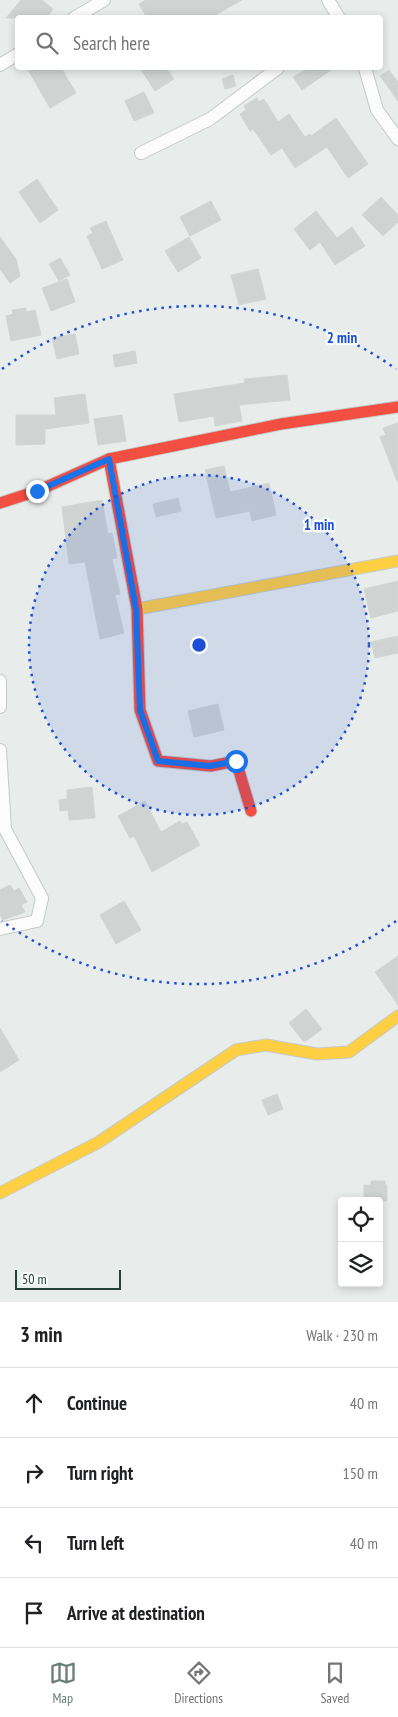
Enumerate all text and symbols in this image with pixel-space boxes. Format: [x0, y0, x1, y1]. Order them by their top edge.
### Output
search box [15, 15, 383, 70]
icon: search [33, 29, 61, 57]
text: Search here [73, 31, 150, 55]
text: 2 min [327, 328, 357, 347]
route end [26, 480, 49, 503]
text: 1 min [304, 515, 334, 534]
centre of rings [190, 636, 208, 654]
route start [225, 750, 248, 773]
map controls [338, 1197, 383, 1287]
button: locate [338, 1197, 383, 1242]
button: layers [338, 1242, 383, 1287]
scale bar [15, 1267, 121, 1290]
text: 50 m [22, 1270, 47, 1288]
text: 3 min [20, 1321, 62, 1348]
text: Walk · 230 m [306, 1325, 378, 1345]
icon: ahead [20, 1389, 48, 1417]
text: Continue [67, 1391, 127, 1415]
text: 40 m [350, 1393, 378, 1413]
icon: right [20, 1459, 48, 1487]
text: Turn right [67, 1461, 133, 1485]
text: 150 m [343, 1463, 378, 1483]
icon: left [20, 1529, 48, 1557]
text: Turn left [67, 1531, 124, 1555]
text: 40 m [350, 1533, 378, 1553]
icon: arrive [20, 1599, 48, 1627]
text: Arrive at destination [67, 1601, 205, 1625]
tab: Map [49, 1659, 77, 1707]
tab: Directions [174, 1659, 223, 1707]
tab: Saved [320, 1659, 349, 1707]

